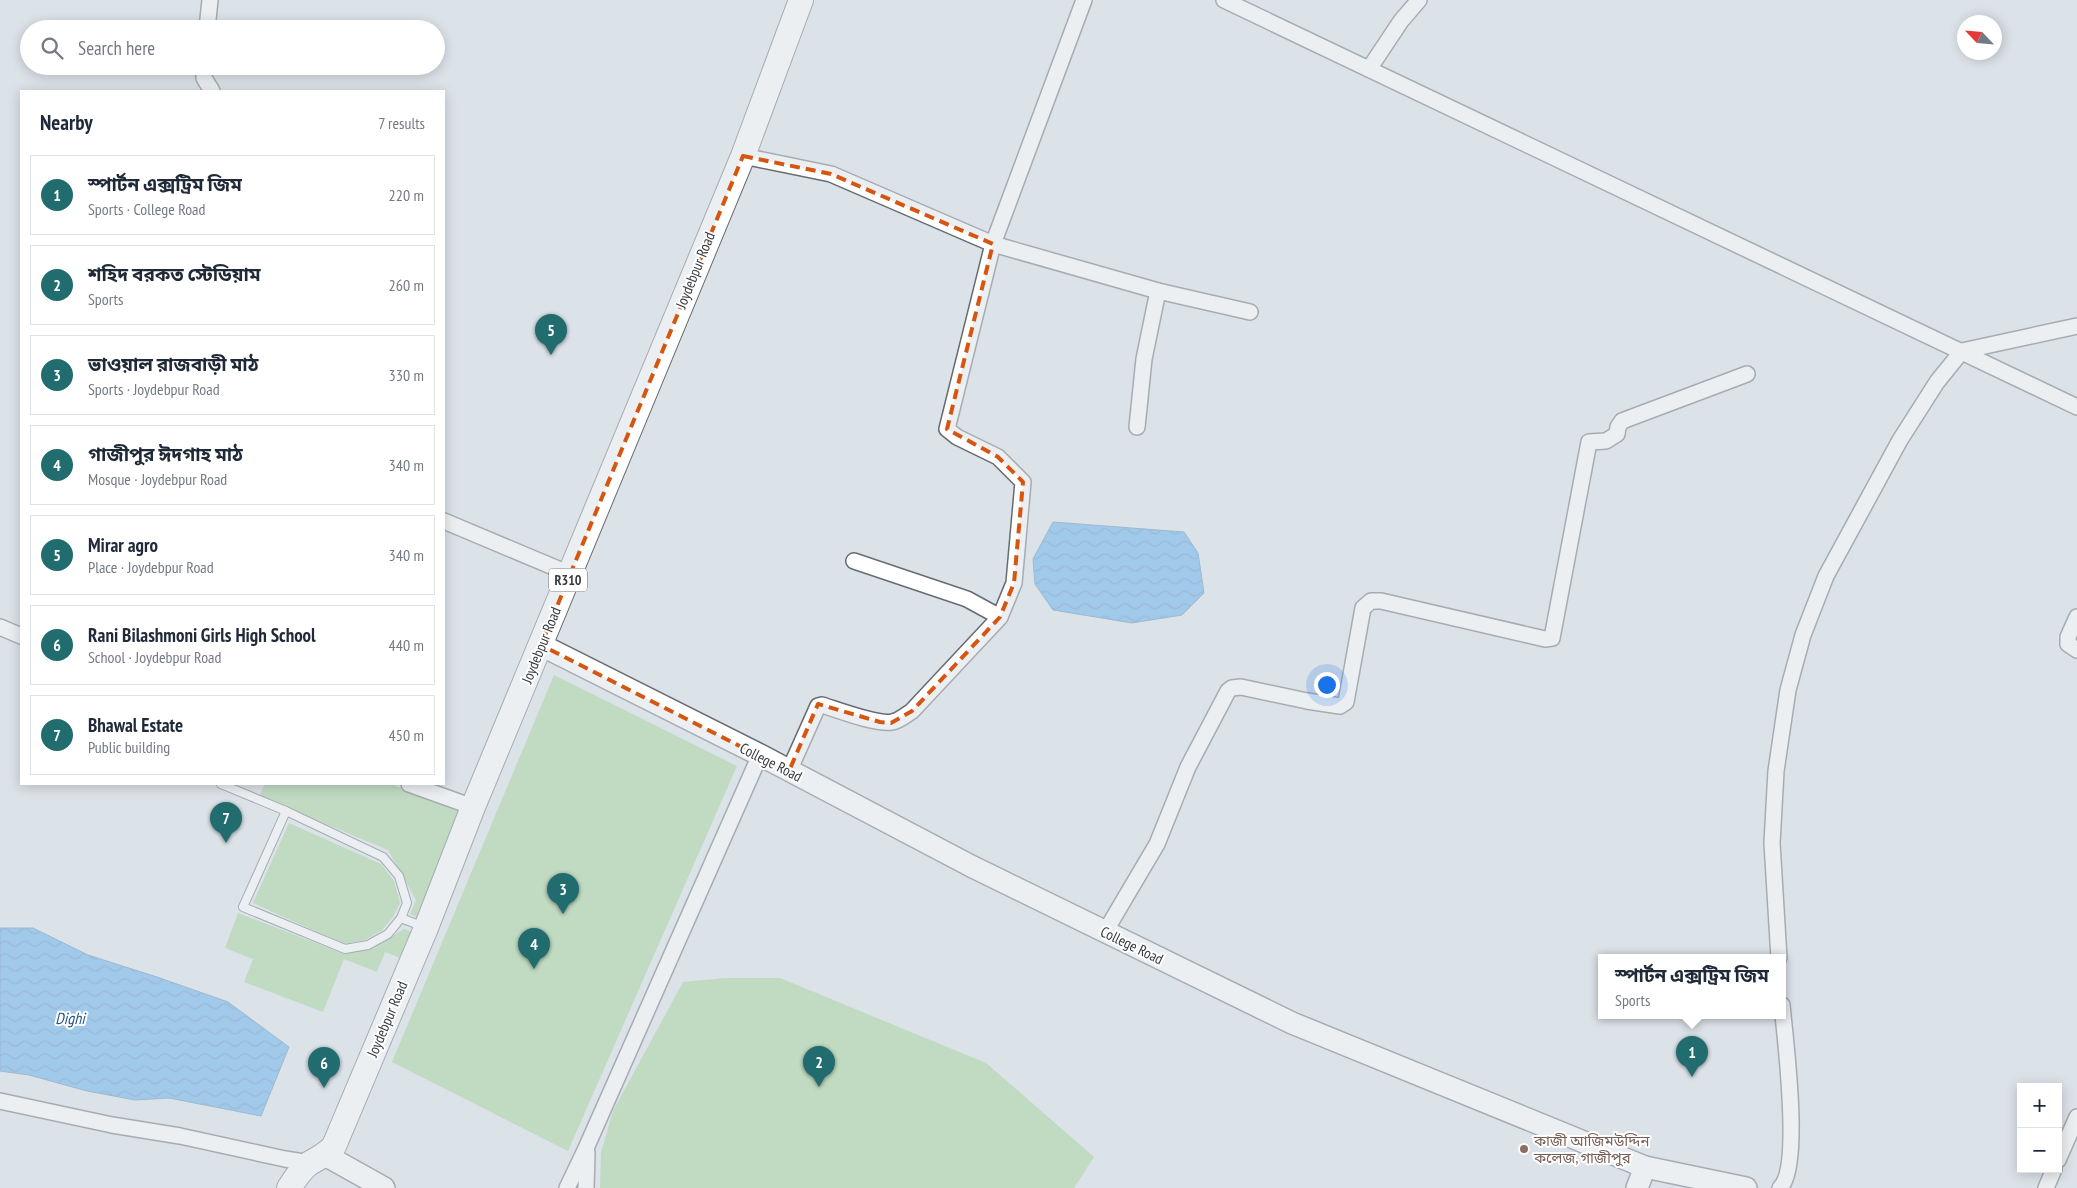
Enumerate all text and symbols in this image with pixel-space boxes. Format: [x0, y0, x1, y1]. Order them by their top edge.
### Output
north arrow [1957, 15, 2002, 60]
search box [20, 20, 445, 75]
icon: search [38, 34, 66, 62]
text: Search here [78, 36, 155, 60]
text: Nearby [40, 109, 93, 136]
text: 7 results [378, 113, 425, 133]
text: স্পার্টন এক্সট্রিম জিম [88, 172, 242, 196]
text: 1 [53, 185, 61, 205]
text: 220 m [389, 185, 424, 205]
text: Sports · College Road [88, 199, 205, 219]
street label: Joydebpur Road [671, 229, 719, 312]
text: শহিদ বরকত স্টেডিয়াম [88, 262, 261, 286]
text: 2 [53, 275, 61, 295]
text: 260 m [389, 275, 424, 295]
text: Sports [88, 289, 123, 309]
pin: 5 [535, 314, 567, 355]
text: ভাওয়াল রাজবাড়ী মাঠ [88, 352, 258, 376]
text: 3 [53, 365, 61, 385]
text: 330 m [389, 365, 424, 385]
text: Sports · Joydebpur Road [88, 379, 220, 399]
text: গাজীপুর ঈদগাহ মাঠ [88, 442, 243, 466]
text: 4 [53, 455, 61, 475]
text: 340 m [389, 455, 424, 475]
text: Mosque · Joydebpur Road [88, 469, 227, 489]
text: Mirar agro [88, 533, 158, 557]
text: 5 [53, 545, 61, 565]
text: 340 m [389, 545, 424, 565]
text: Place · Joydebpur Road [88, 557, 214, 577]
road number: R310 [549, 568, 587, 592]
street label: Joydebpur Road [517, 604, 565, 687]
text: Rani Bilashmoni Girls High School [88, 623, 316, 647]
text: 6 [53, 635, 61, 655]
text: 440 m [389, 635, 424, 655]
text: School · Joydebpur Road [88, 647, 221, 667]
your location [1314, 672, 1340, 698]
text: Bhawal Estate [88, 713, 183, 737]
text: 7 [53, 725, 61, 745]
text: 450 m [389, 725, 424, 745]
text: Public building [88, 737, 170, 757]
street label: College Road [737, 738, 805, 786]
pin: 7 [210, 802, 242, 843]
pin: 3 [547, 873, 579, 914]
street label: College Road [1098, 922, 1166, 968]
pin: 4 [518, 928, 550, 969]
popup [1598, 954, 1786, 1019]
text: স্পার্টন এক্সট্রিম জিম [1615, 963, 1769, 987]
street label: Joydebpur Road [362, 978, 412, 1061]
text: Sports [1615, 990, 1650, 1010]
water label: Dighi [55, 1008, 87, 1028]
pin: 1 [1676, 1036, 1708, 1077]
pin: 2 [803, 1046, 835, 1087]
pin: 6 [308, 1047, 340, 1088]
map controls [2017, 1083, 2062, 1173]
button: + [2017, 1083, 2062, 1128]
button: − [2017, 1128, 2062, 1173]
place label: কাজী আজিমউদ্দিন কলেজ, গাজীপুর [1533, 1131, 1650, 1167]
marker: কাজী আজিমউদ্দিন কলেজ, গাজীপুর [1518, 1143, 1530, 1155]

